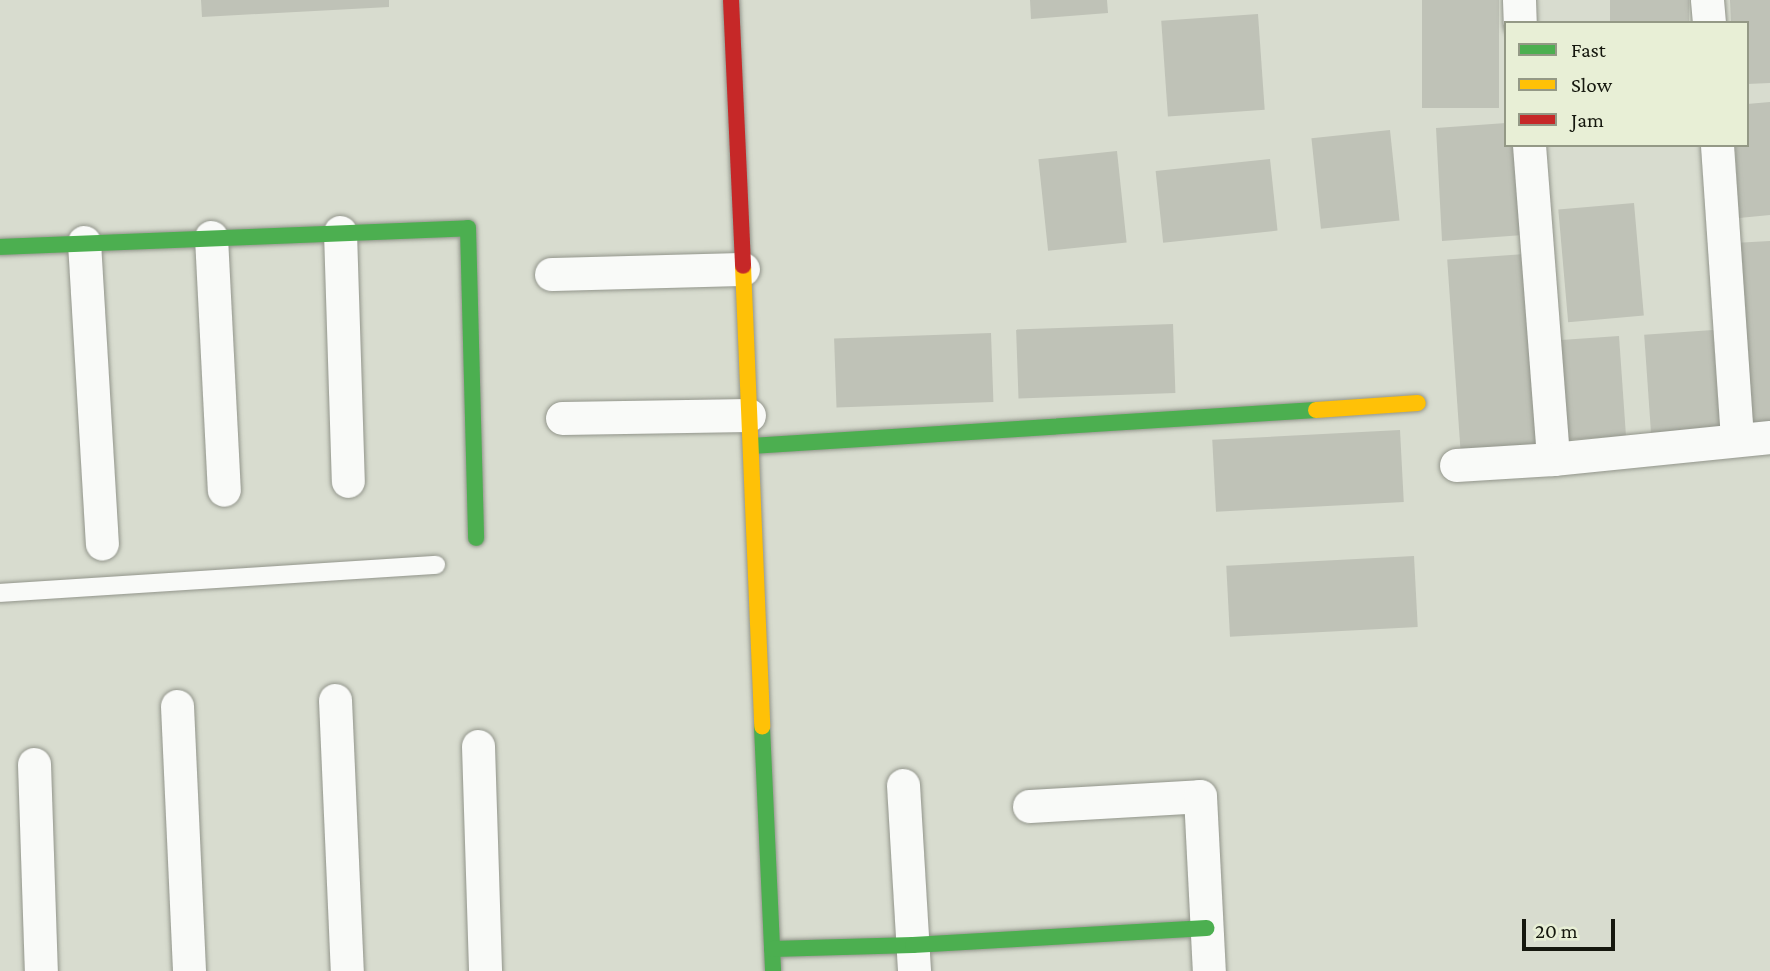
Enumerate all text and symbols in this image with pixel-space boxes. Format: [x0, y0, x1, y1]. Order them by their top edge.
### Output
legend [1504, 21, 1749, 147]
text: Fast [1571, 38, 1606, 62]
text: Slow [1571, 73, 1612, 97]
text: Jam [1571, 108, 1604, 132]
scale bar [1525, 904, 1618, 948]
text: 20 m [1535, 919, 1578, 943]

